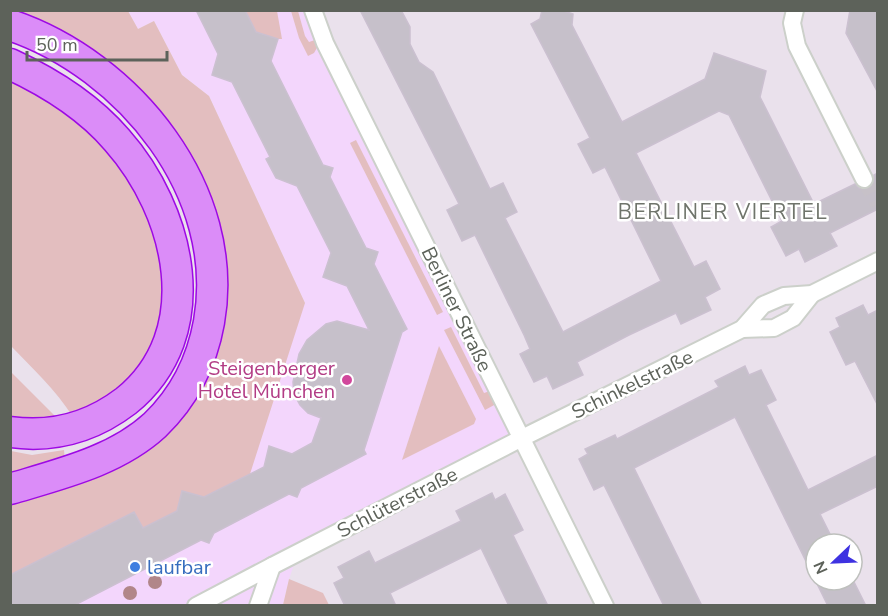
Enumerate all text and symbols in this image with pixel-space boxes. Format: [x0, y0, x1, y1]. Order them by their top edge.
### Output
scale bar [27, 24, 166, 62]
text: 50 m [36, 33, 78, 57]
district label: BERLINER VIERTEL [618, 198, 828, 226]
street label: Berliner Straße [415, 242, 499, 376]
street label: Schinkelstraße [567, 343, 698, 426]
place label: Steigenberger Hotel München [198, 355, 335, 405]
marker: Steigenberger Hotel München [340, 373, 354, 387]
street label: Schlüterstraße [332, 461, 462, 544]
north arrow [804, 532, 864, 592]
place label: laufbar [147, 554, 211, 581]
text: N [809, 558, 834, 577]
marker: laufbar [128, 560, 142, 574]

